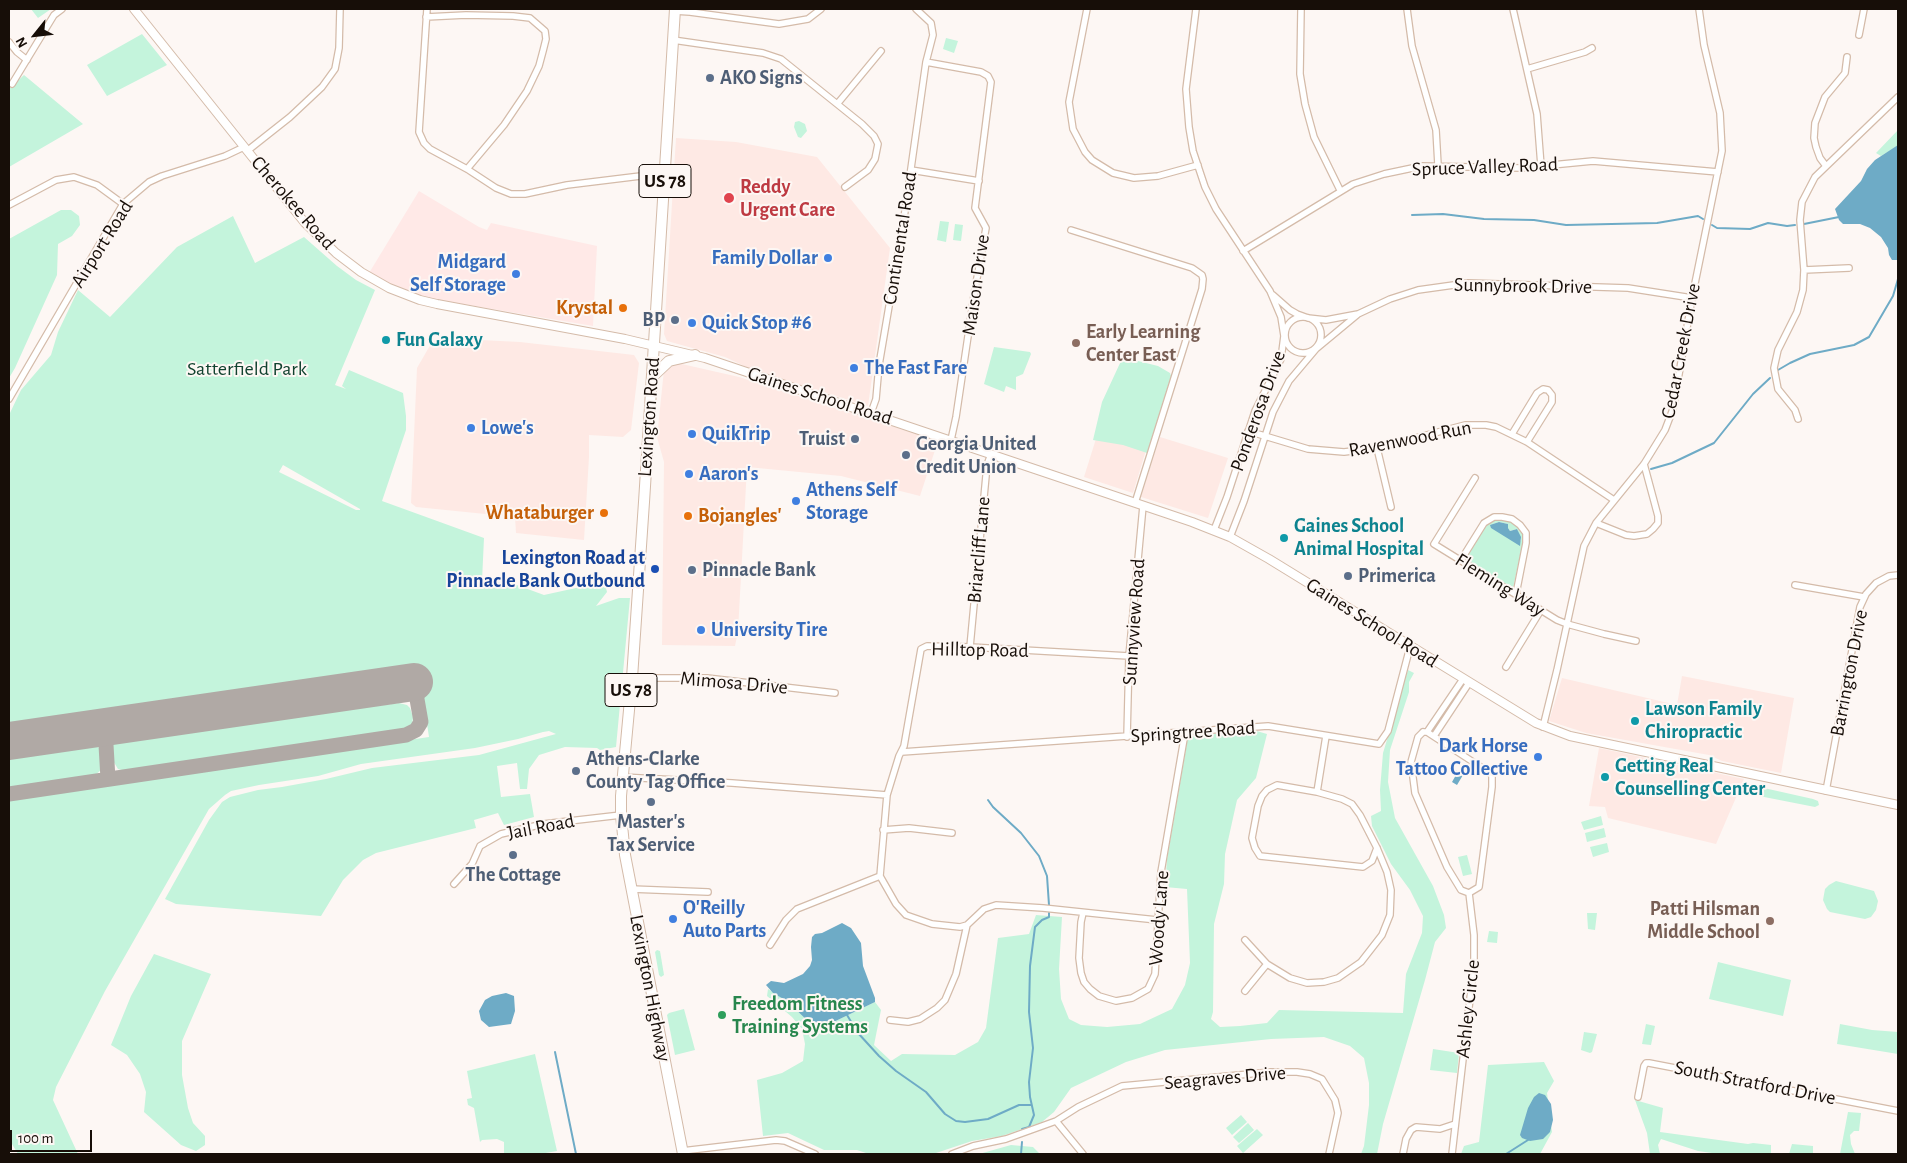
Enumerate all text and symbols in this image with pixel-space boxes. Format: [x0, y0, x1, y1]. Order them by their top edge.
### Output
north arrow [10, 10, 60, 60]
text: N [13, 35, 30, 50]
place label: AKO Signs [720, 66, 803, 90]
marker: AKO Signs [704, 72, 716, 84]
street label: Cherokee Road [246, 151, 340, 255]
street label: Spruce Valley Road [1411, 152, 1559, 182]
road number: US 78 [639, 165, 691, 198]
street label: Continental Road [878, 170, 922, 306]
place label: Reddy Urgent Care [740, 175, 835, 222]
marker: Reddy Urgent Care [722, 191, 736, 205]
street label: Airport Road [66, 196, 138, 292]
street label: Maison Drive [957, 233, 995, 337]
place label: Family Dollar [711, 246, 818, 270]
place label: Midgard Self Storage [410, 250, 506, 297]
marker: Family Dollar [822, 252, 834, 264]
marker: Midgard Self Storage [510, 268, 522, 280]
street label: Sunnybrook Drive [1454, 273, 1592, 299]
street label: Cedar Creek Drive [1656, 281, 1706, 421]
place label: Krystal [556, 296, 613, 320]
marker: Krystal [617, 302, 629, 314]
place label: BP [642, 308, 665, 332]
place label: Quick Stop #6 [702, 311, 812, 335]
marker: BP [669, 314, 681, 326]
marker: Quick Stop #6 [686, 317, 698, 329]
place label: Early Learning Center East [1086, 320, 1200, 367]
place label: Fun Galaxy [396, 328, 483, 352]
marker: Fun Galaxy [380, 334, 392, 346]
marker: Early Learning Center East [1070, 337, 1082, 349]
street label: Ponderosa Drive [1225, 347, 1291, 475]
street label: Lexington Road [633, 356, 665, 478]
place label: The Fast Fare [864, 356, 967, 380]
park label: Satterfield Park [187, 357, 307, 381]
street label: Gaines School Road [745, 361, 895, 431]
marker: The Fast Fare [848, 362, 860, 374]
street label: Ravenwood Run [1347, 415, 1473, 463]
place label: Lowe's [481, 416, 534, 440]
marker: Lowe's [465, 422, 477, 434]
place label: QuikTrip [702, 422, 771, 446]
place label: Truist [799, 427, 845, 451]
marker: QuikTrip [686, 428, 698, 440]
place label: Georgia United Credit Union [916, 432, 1036, 479]
marker: Truist [849, 433, 861, 445]
marker: Georgia United Credit Union [900, 449, 912, 461]
place label: Aaron's [699, 462, 758, 486]
marker: Aaron's [683, 468, 695, 480]
place label: Athens Self Storage [806, 478, 897, 525]
marker: Athens Self Storage [790, 495, 802, 507]
street label: Briarcliff Lane [962, 496, 996, 604]
place label: Whataburger [485, 501, 594, 525]
place label: Bojangles' [698, 504, 782, 528]
marker: Whataburger [598, 507, 610, 519]
marker: Bojangles' [682, 510, 694, 522]
place label: Gaines School Animal Hospital [1294, 514, 1424, 561]
marker: Gaines School Animal Hospital [1278, 532, 1290, 544]
place label: Lexington Road at Pinnacle Bank Outbound [446, 546, 645, 593]
street label: Fleming Way [1451, 548, 1549, 622]
place label: Pinnacle Bank [702, 558, 816, 582]
street label: Sunnyview Road [1118, 558, 1150, 686]
marker: Lexington Road at Pinnacle Bank Outbound [649, 563, 661, 575]
marker: Pinnacle Bank [686, 564, 698, 576]
place label: Primerica [1358, 564, 1436, 588]
marker: Primerica [1342, 570, 1354, 582]
street label: Gaines School Road [1302, 573, 1442, 673]
street label: Barrington Drive [1825, 608, 1873, 738]
place label: University Tire [711, 618, 828, 642]
marker: University Tire [695, 624, 707, 636]
street label: Hilltop Road [931, 637, 1029, 663]
street label: Mimosa Drive [679, 666, 789, 700]
road number: US 78 [605, 674, 657, 706]
place label: Lawson Family Chiropractic [1645, 697, 1762, 744]
marker: Lawson Family Chiropractic [1629, 715, 1641, 727]
street label: Springtree Road [1130, 716, 1256, 748]
place label: Dark Horse Tattoo Collective [1396, 734, 1528, 781]
place label: Athens-Clarke County Tag Office [586, 747, 725, 794]
marker: Dark Horse Tattoo Collective [1532, 751, 1544, 763]
place label: Getting Real Counselling Center [1615, 754, 1765, 801]
marker: Athens-Clarke County Tag Office [570, 765, 582, 777]
marker: Getting Real Counselling Center [1599, 771, 1611, 783]
marker: Master's Tax Service [645, 796, 657, 808]
street label: Jail Road [505, 809, 577, 845]
place label: Master's Tax Service [607, 810, 695, 857]
marker: The Cottage [507, 849, 519, 861]
place label: The Cottage [465, 863, 561, 887]
street label: Woody Lane [1144, 869, 1174, 967]
place label: O'Reilly Auto Parts [683, 896, 766, 943]
place label: Patti Hilsman Middle School [1647, 897, 1760, 944]
street label: Lexington Highway [624, 913, 676, 1063]
marker: O'Reilly Auto Parts [667, 913, 679, 925]
marker: Patti Hilsman Middle School [1764, 915, 1776, 927]
street label: Ashley Circle [1451, 959, 1485, 1059]
place label: Freedom Fitness Training Systems [732, 992, 868, 1039]
marker: Freedom Fitness Training Systems [716, 1009, 728, 1021]
street label: South Stratford Drive [1672, 1056, 1838, 1110]
street label: Seagraves Drive [1163, 1061, 1287, 1095]
scale bar [12, 1120, 95, 1152]
text: 100 m [18, 1131, 53, 1146]

